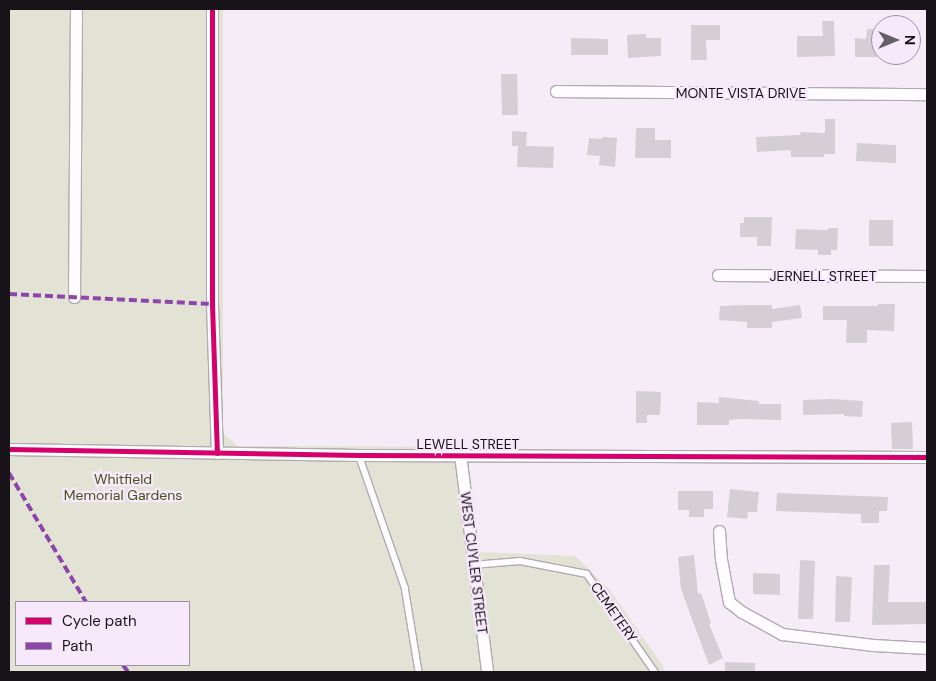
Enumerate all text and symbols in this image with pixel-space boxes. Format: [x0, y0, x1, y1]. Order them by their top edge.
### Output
north arrow [871, 15, 921, 65]
text: N [901, 35, 919, 45]
street label: MONTE VISTA DRIVE [676, 85, 806, 101]
street label: JERNELL STREET [769, 268, 877, 284]
street label: LEWELL STREET [417, 436, 519, 452]
park label: Whitfield Memorial Gardens [64, 471, 182, 504]
street label: WEST CUYLER STREET [457, 491, 491, 635]
street label: CEMETERY [587, 579, 641, 645]
legend [15, 601, 190, 666]
text: Cycle path [62, 611, 137, 631]
text: Path [62, 636, 93, 656]

